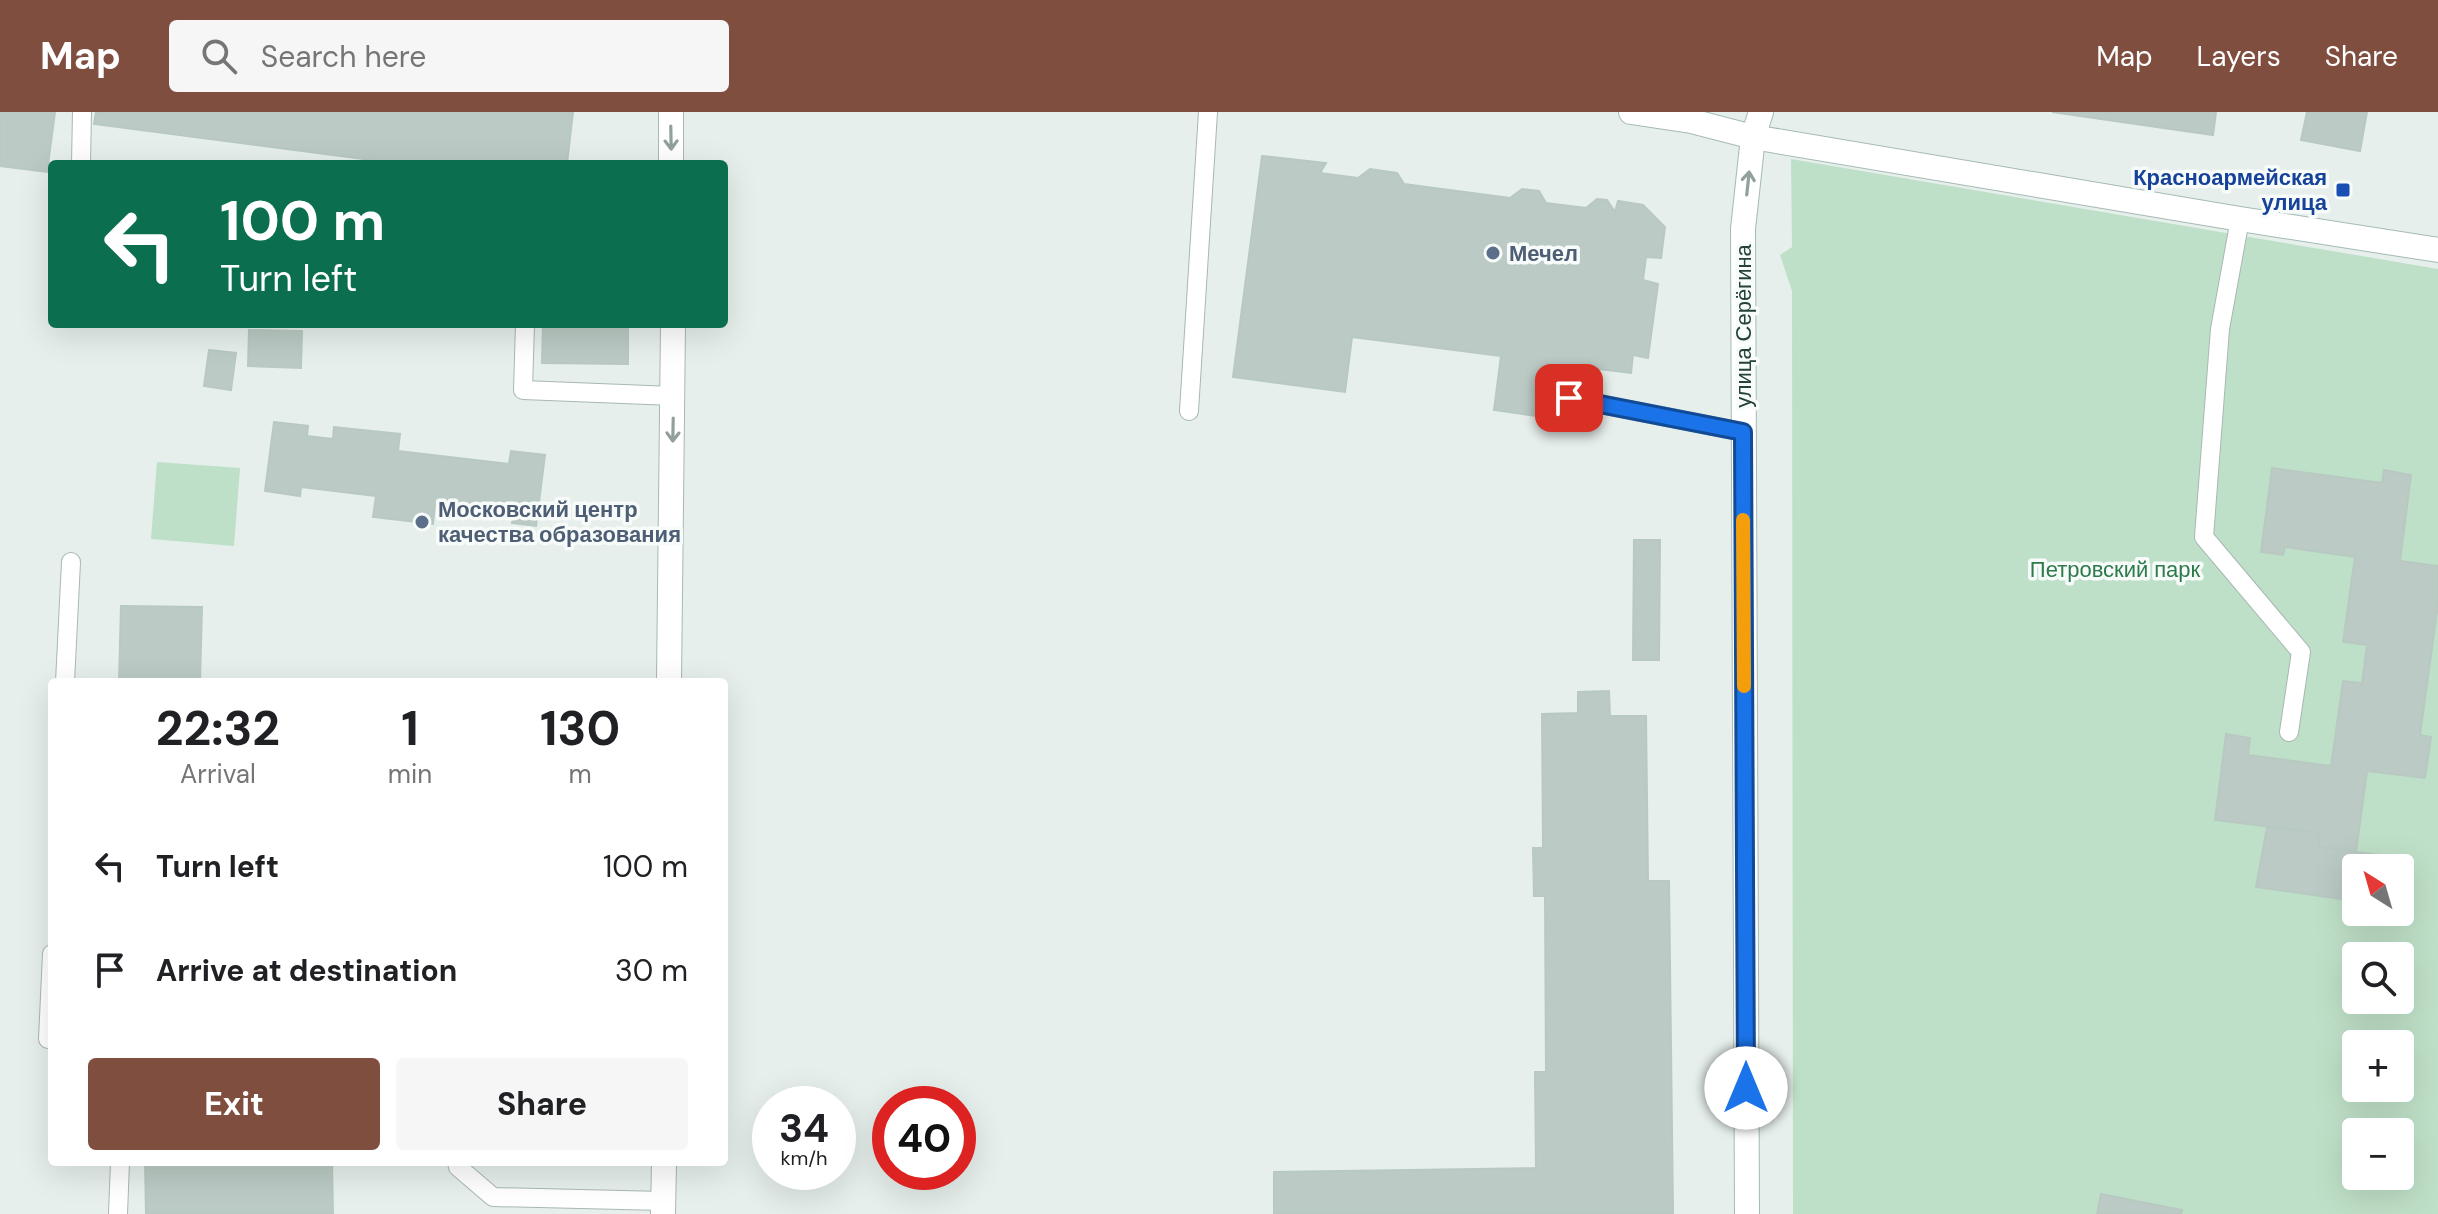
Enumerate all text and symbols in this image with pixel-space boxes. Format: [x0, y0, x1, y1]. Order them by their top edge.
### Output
search box [169, 20, 729, 92]
text: Map [40, 31, 121, 81]
icon: search [197, 34, 241, 78]
text: Search here [261, 37, 426, 76]
text: Map [2096, 38, 2153, 75]
text: Layers [2197, 38, 2281, 75]
text: Share [2325, 38, 2398, 75]
one-way arrow [663, 124, 679, 151]
place label: Красноармейская улица [2133, 163, 2328, 217]
one-way arrow [1740, 170, 1755, 197]
marker: Красноармейская улица [2334, 181, 2352, 199]
text: 100 m [220, 184, 385, 257]
icon: left [88, 192, 192, 296]
place label: Мечел [1509, 239, 1578, 268]
street label: улица Серёгина [1729, 243, 1758, 408]
marker: Мечел [1484, 244, 1502, 262]
text: Turn left [220, 255, 357, 302]
pin [1535, 364, 1603, 432]
icon: arrive [1547, 376, 1591, 420]
one-way arrow [665, 416, 681, 443]
place label: Московский центр качества образования [438, 495, 681, 549]
marker: Московский центр качества образования [413, 513, 431, 531]
park label: Петровский парк [2030, 555, 2201, 584]
text: 22:32 [156, 697, 280, 760]
text: 1 [401, 697, 419, 760]
text: 130 [540, 697, 620, 760]
text: Arrival [180, 757, 256, 791]
text: min [388, 757, 432, 791]
text: m [568, 757, 592, 791]
icon: left [88, 844, 132, 888]
text: Turn left [156, 847, 279, 886]
text: 100 m [603, 847, 688, 886]
north arrow [2342, 854, 2414, 926]
map controls [2342, 854, 2414, 1190]
button: search [2342, 942, 2414, 1014]
icon: arrive [88, 948, 132, 992]
text: Arrive at destination [156, 951, 457, 990]
text: 30 m [615, 951, 688, 990]
button: + [2342, 1030, 2414, 1102]
position arrow [1704, 1046, 1788, 1130]
button: Exit [88, 1058, 380, 1150]
button: Share [396, 1058, 688, 1150]
speed limit sign: 40 [872, 1086, 976, 1190]
text: 34 [779, 1102, 829, 1154]
button: − [2342, 1118, 2414, 1190]
text: km/h [780, 1145, 828, 1171]

